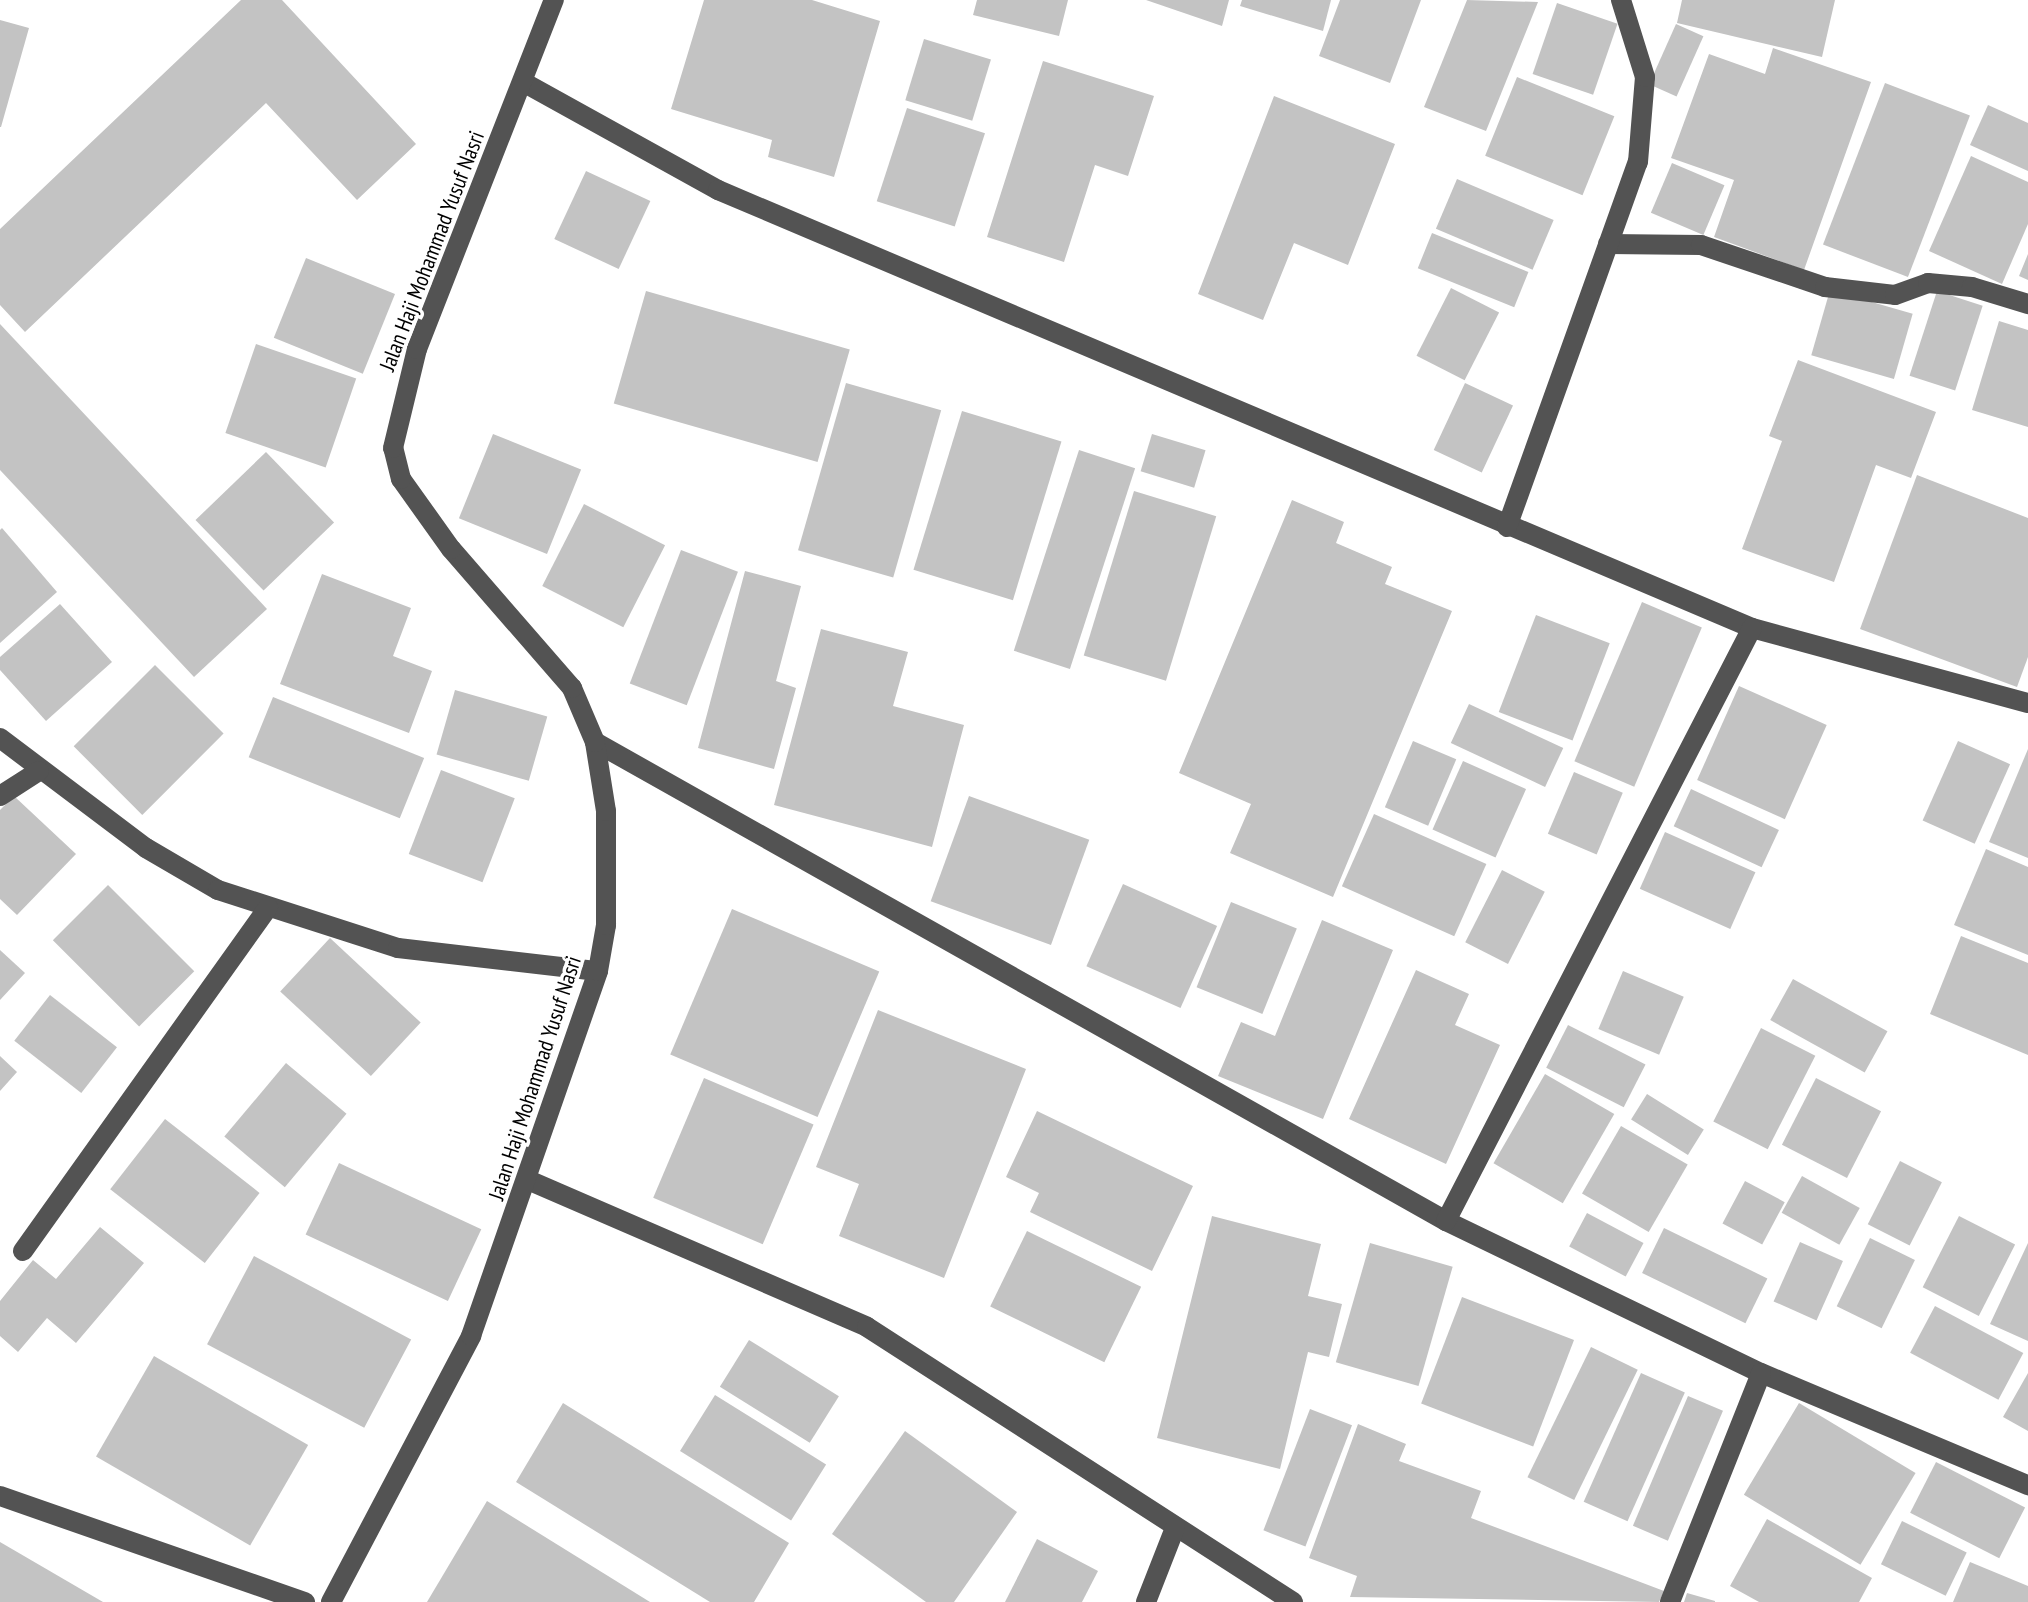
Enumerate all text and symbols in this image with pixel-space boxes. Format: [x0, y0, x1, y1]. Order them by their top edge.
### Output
street label: Jalan Haji Mohammad Yusuf Nasri [374, 127, 490, 375]
street label: Jalan Haji Mohammad Yusuf Nasri [483, 953, 587, 1203]

